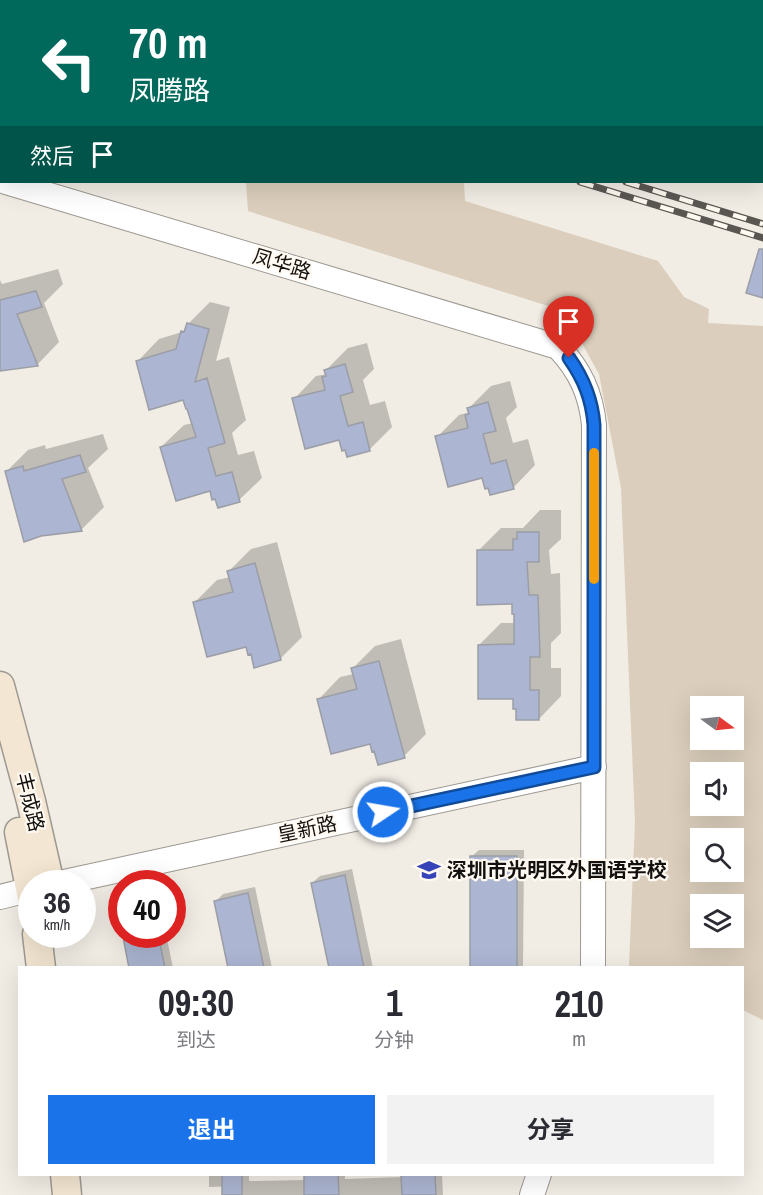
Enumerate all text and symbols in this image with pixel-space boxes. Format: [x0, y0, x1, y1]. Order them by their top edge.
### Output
text: 70 m [129, 15, 208, 71]
icon: left [30, 24, 108, 102]
text: 凤腾路 [129, 72, 210, 108]
icon: arrive [86, 138, 119, 171]
text: 然后 [30, 141, 74, 171]
street label: 凤华路 [250, 242, 315, 285]
pin [543, 296, 594, 358]
icon: arrive [552, 305, 585, 338]
north arrow [690, 696, 744, 750]
map controls [690, 696, 744, 948]
button: sound [690, 762, 744, 816]
street label: 丰成路 [10, 770, 51, 834]
position arrow [351, 780, 415, 844]
street label: 皇新路 [275, 809, 339, 848]
button: search [690, 828, 744, 882]
place label: 深圳市光明区外国语学校 [447, 856, 667, 883]
school or university icon: 深圳市光明区外国语学校 [416, 857, 442, 883]
speed limit sign: 40 [108, 870, 186, 948]
text: 36 [43, 882, 71, 922]
button: layers [690, 894, 744, 948]
text: km/h [44, 914, 70, 935]
text: 09:30 [158, 979, 234, 1027]
text: 1 [386, 979, 402, 1027]
text: 210 [554, 980, 604, 1028]
text: m [572, 1025, 586, 1052]
text: 到达 [176, 1026, 216, 1053]
text: 分钟 [374, 1026, 414, 1053]
button: 退出 [48, 1095, 375, 1164]
button: 分享 [387, 1095, 714, 1164]

